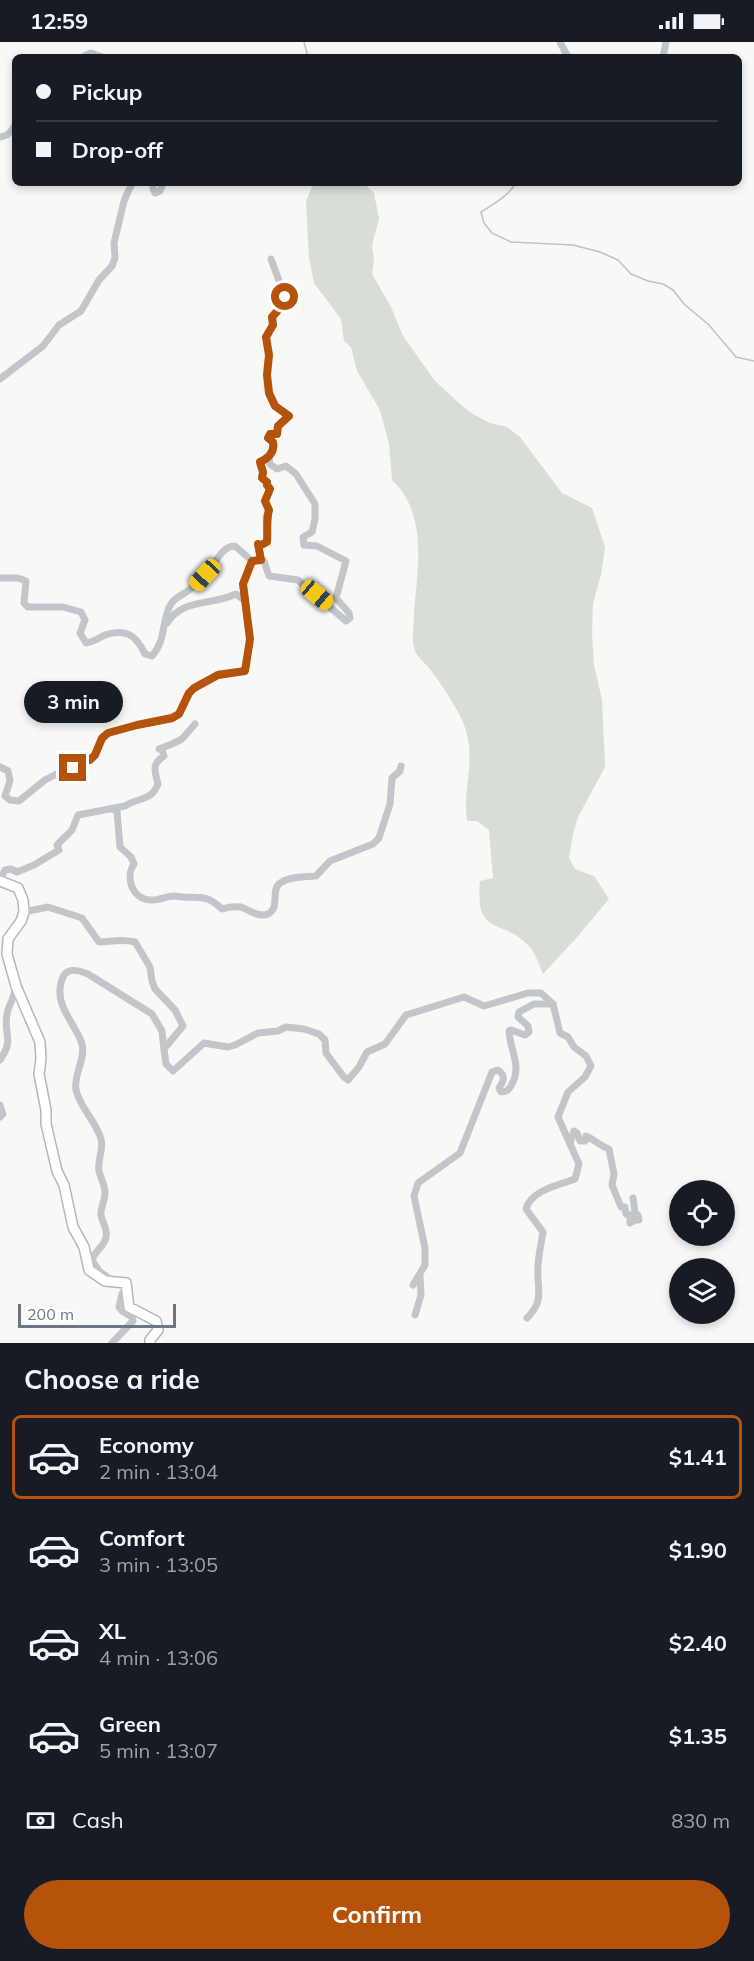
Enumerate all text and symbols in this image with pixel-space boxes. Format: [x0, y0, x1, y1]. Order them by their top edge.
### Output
text: 12:59 [30, 7, 88, 35]
text: Pickup [72, 78, 142, 106]
text: Drop-off [72, 136, 163, 164]
route start [271, 283, 298, 310]
car [186, 556, 224, 594]
car [297, 577, 337, 613]
callout: 3 min [23, 681, 122, 723]
text: 3 min [47, 689, 100, 714]
route end [59, 754, 86, 781]
map controls [669, 1180, 735, 1324]
button: locate [669, 1180, 735, 1246]
button: layers [669, 1258, 735, 1324]
scale bar [18, 1301, 176, 1328]
text: 200 m [27, 1304, 74, 1324]
text: Choose a ride [24, 1362, 200, 1396]
icon: car [27, 1430, 81, 1484]
text: Economy [99, 1431, 194, 1459]
text: $1.41 [669, 1443, 727, 1471]
text: 2 min · 13:04 [99, 1459, 218, 1484]
icon: car [27, 1523, 81, 1577]
text: Comfort [99, 1524, 185, 1552]
text: $1.90 [669, 1536, 727, 1564]
text: 3 min · 13:05 [99, 1552, 218, 1577]
icon: car [27, 1616, 81, 1670]
text: XL [99, 1617, 126, 1645]
text: $2.40 [669, 1629, 727, 1657]
text: 4 min · 13:06 [99, 1645, 218, 1670]
icon: car [27, 1709, 81, 1763]
text: Green [99, 1710, 161, 1738]
text: $1.35 [669, 1722, 727, 1750]
text: 5 min · 13:07 [99, 1738, 218, 1763]
icon: cash [24, 1804, 57, 1837]
text: Cash [72, 1806, 124, 1834]
text: 830 m [671, 1808, 730, 1833]
button: Confirm [24, 1880, 730, 1949]

